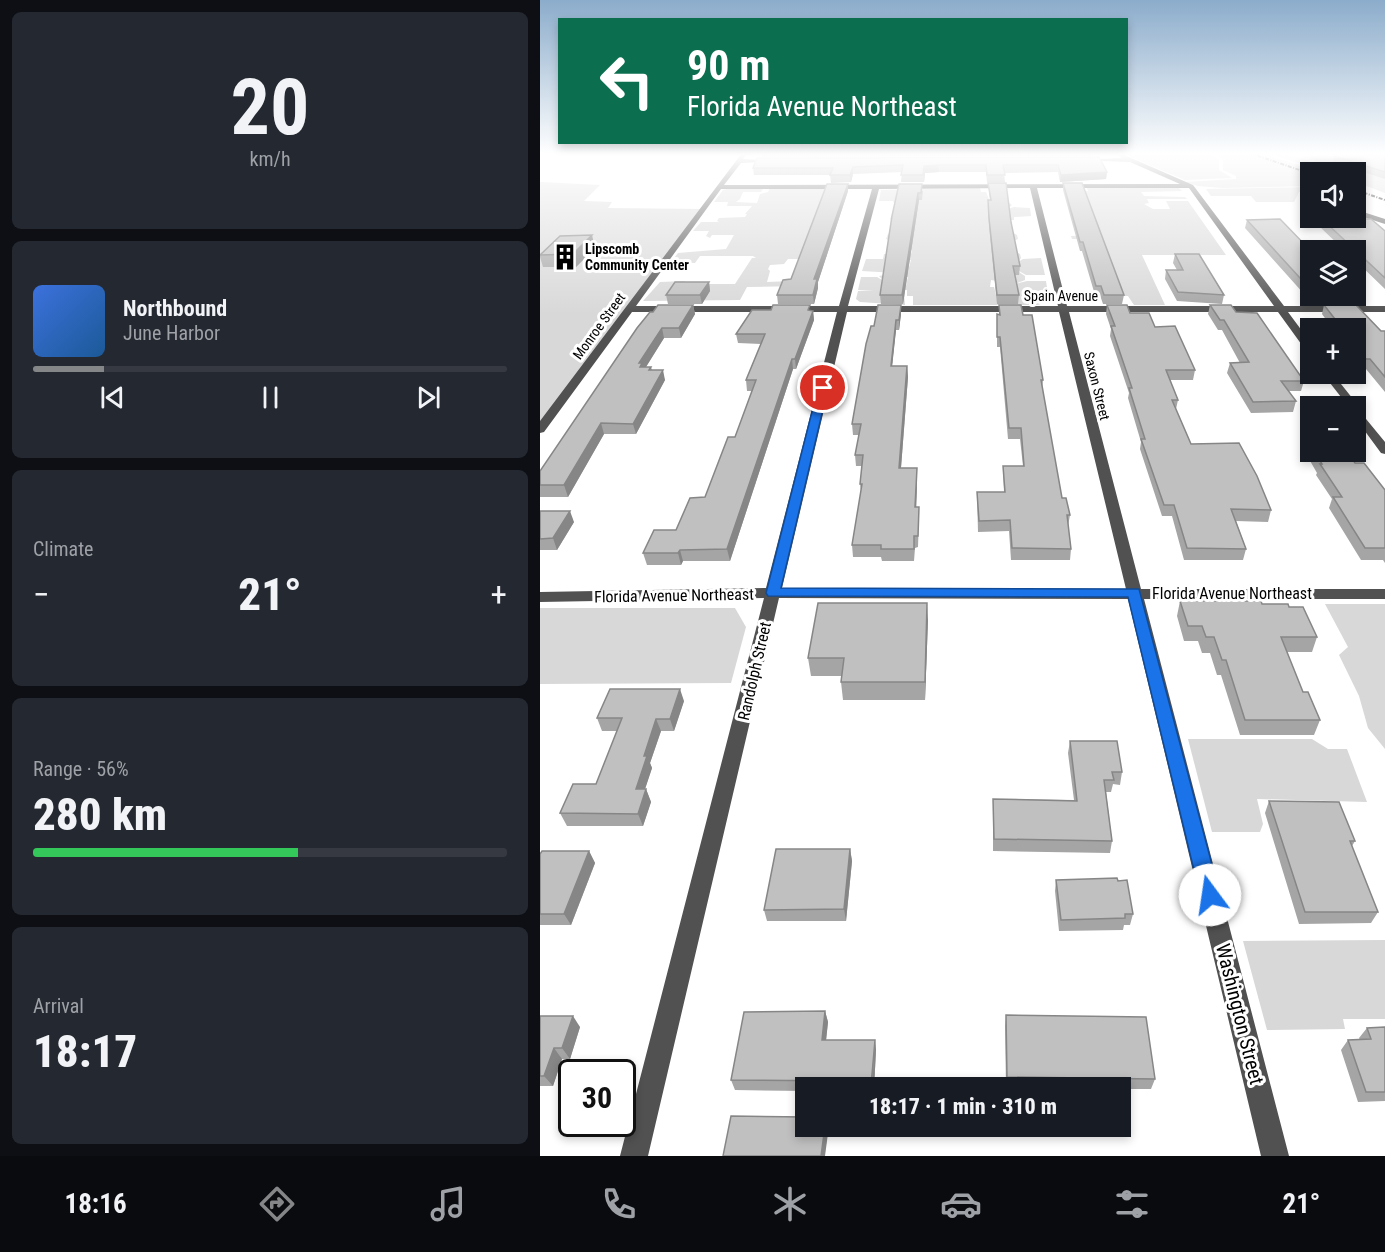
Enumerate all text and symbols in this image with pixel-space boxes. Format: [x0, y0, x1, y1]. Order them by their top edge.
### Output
text: 90 m [687, 41, 770, 90]
icon: left [588, 42, 666, 120]
text: 20 [231, 62, 309, 153]
text: Florida Avenue Northeast [687, 91, 957, 123]
text: km/h [249, 147, 291, 171]
map controls [1300, 162, 1366, 462]
button: sound [1300, 162, 1366, 228]
button: layers [1300, 240, 1366, 306]
place label: Lipscomb Community Center [585, 241, 689, 273]
building icon: Lipscomb Community Center [550, 242, 580, 272]
street label: Spain Avenue [1024, 288, 1099, 304]
street label: Monroe Street [570, 290, 628, 362]
text: Northbound [123, 296, 227, 321]
button: + [1300, 318, 1366, 384]
text: June Harbor [123, 321, 220, 345]
street label: Saxon Street [1081, 350, 1113, 422]
pin [797, 362, 848, 413]
icon: arrive [806, 371, 839, 404]
icon: previous [96, 381, 129, 414]
icon: pause [254, 381, 287, 414]
icon: next [412, 381, 445, 414]
button: − [1300, 396, 1366, 462]
text: Climate [33, 537, 93, 561]
text: 21° [238, 568, 302, 621]
text: − [33, 575, 50, 614]
text: + [491, 575, 507, 614]
street label: Florida Avenue Northeast [1152, 584, 1312, 603]
street label: Florida Avenue Northeast [594, 585, 754, 606]
street label: Randolph Street [734, 620, 775, 722]
text: Range · 56% [33, 757, 129, 781]
text: 280 km [33, 788, 167, 841]
position arrow [1178, 863, 1242, 927]
street label: Washington Street [1211, 941, 1269, 1087]
text: Arrival [33, 994, 84, 1018]
text: 18:17 [33, 1025, 137, 1078]
speed limit sign: 30 [558, 1059, 636, 1137]
text: 18:17 · 1 min · 310 m [869, 1094, 1057, 1119]
icon: directions [256, 1183, 298, 1225]
icon: music [427, 1183, 469, 1225]
icon: phone [598, 1183, 640, 1225]
icon: climate [769, 1183, 811, 1225]
icon: car [940, 1183, 982, 1225]
icon: filters [1111, 1183, 1153, 1225]
text: 18:16 [65, 1188, 127, 1220]
text: 21° [1283, 1188, 1320, 1220]

